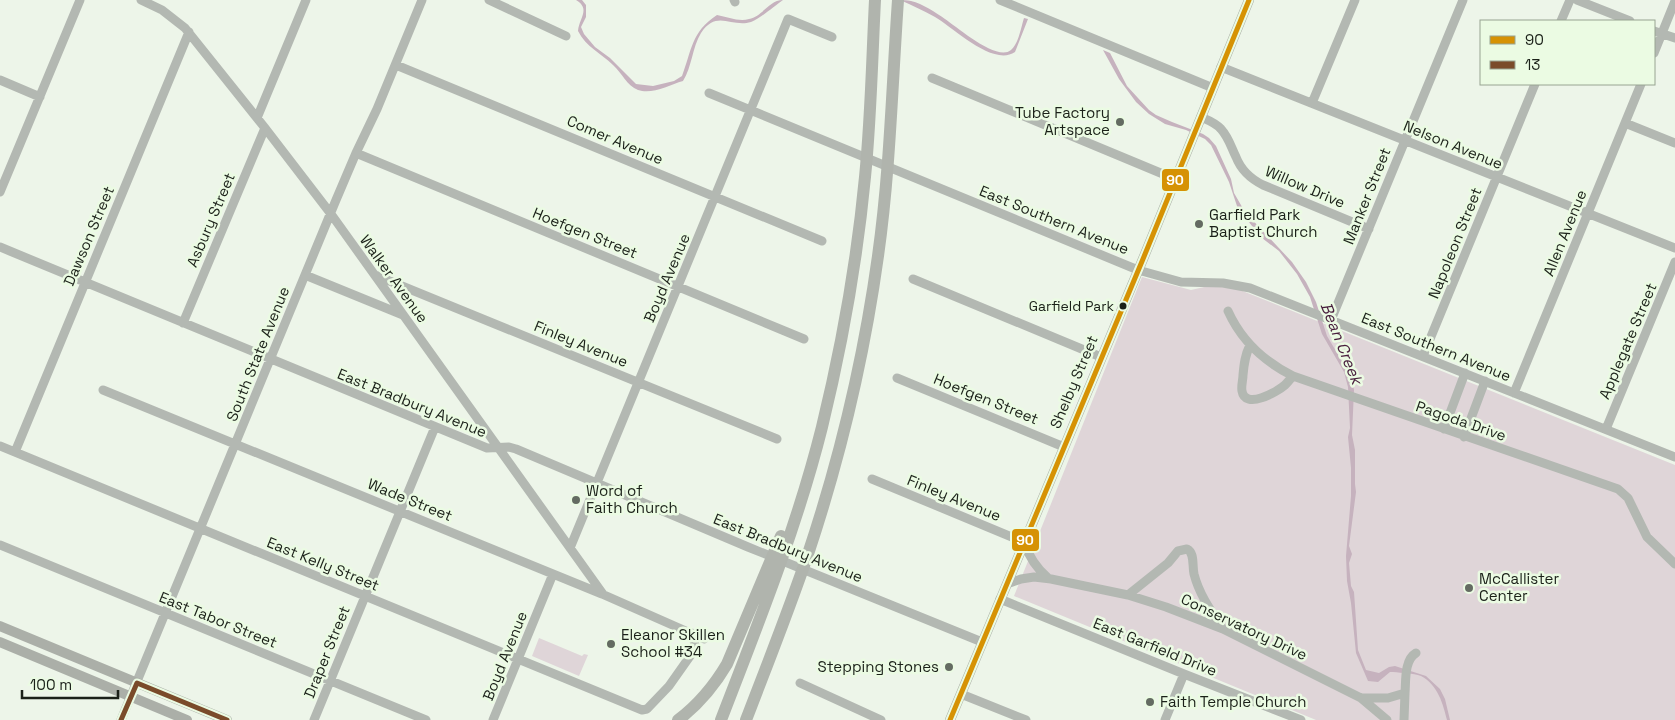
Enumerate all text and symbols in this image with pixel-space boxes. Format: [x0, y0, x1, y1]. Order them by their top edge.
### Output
legend [1480, 20, 1655, 85]
text: 90 [1525, 30, 1544, 49]
text: 13 [1525, 55, 1540, 74]
place label: Tube Factory Artspace [1015, 103, 1110, 139]
street label: Comer Avenue [564, 111, 666, 168]
marker: Tube Factory Artspace [1114, 116, 1126, 128]
street label: Nelson Avenue [1401, 116, 1506, 173]
street label: Manker Street [1338, 145, 1395, 247]
street label: Willow Drive [1262, 161, 1348, 212]
line badge: 90 [1161, 168, 1190, 192]
street label: Asbury Street [182, 170, 239, 270]
text: 90 [1166, 171, 1184, 189]
street label: East Southern Avenue [977, 181, 1132, 258]
street label: Dawson Street [59, 183, 118, 289]
street label: Napoleon Street [1424, 184, 1486, 301]
street label: Allen Avenue [1539, 187, 1591, 279]
street label: Hoefgen Street [530, 203, 640, 262]
place label: Garfield Park Baptist Church [1209, 205, 1317, 241]
marker: Garfield Park Baptist Church [1193, 218, 1205, 230]
street label: Boyd Avenue [639, 230, 694, 325]
street label: Walker Avenue [356, 231, 433, 326]
street label: Applegate Street [1595, 280, 1661, 402]
street label: South State Avenue [222, 283, 293, 424]
place label: Garfield Park [1029, 297, 1114, 315]
water label: Bean Creek [1316, 299, 1368, 390]
marker: Garfield Park [1118, 301, 1128, 311]
street label: East Southern Avenue [1359, 308, 1514, 385]
street label: Finley Avenue [532, 316, 631, 371]
street label: Shelby Street [1045, 332, 1102, 431]
street label: East Bradbury Avenue [335, 364, 490, 441]
street label: Hoefgen Street [931, 369, 1041, 428]
street label: Pagoda Drive [1414, 396, 1509, 445]
street label: Finley Avenue [905, 470, 1004, 525]
street label: Wade Street [365, 474, 455, 525]
place label: Word of Faith Church [586, 481, 678, 517]
marker: Word of Faith Church [570, 494, 582, 506]
street label: East Bradbury Avenue [711, 509, 866, 586]
line badge: 90 [1011, 528, 1040, 552]
text: 90 [1016, 531, 1034, 549]
street label: East Kelly Street [264, 532, 382, 595]
place label: McCallister Center [1479, 569, 1559, 605]
marker: McCallister Center [1463, 582, 1475, 594]
street label: East Tabor Street [156, 587, 280, 652]
street label: Conservatory Drive [1178, 589, 1310, 664]
street label: Draper Street [299, 603, 354, 701]
street label: Boyd Avenue [478, 608, 531, 703]
street label: East Garfield Drive [1091, 613, 1220, 680]
place label: Eleanor Skillen School #34 [621, 625, 725, 661]
marker: Eleanor Skillen School #34 [605, 638, 617, 650]
place label: Stepping Stones [818, 657, 939, 676]
marker: Stepping Stones [943, 661, 955, 673]
scale bar [22, 668, 119, 700]
text: 100 m [30, 675, 72, 694]
place label: Faith Temple Church [1160, 692, 1306, 711]
marker: Faith Temple Church [1144, 696, 1156, 708]

